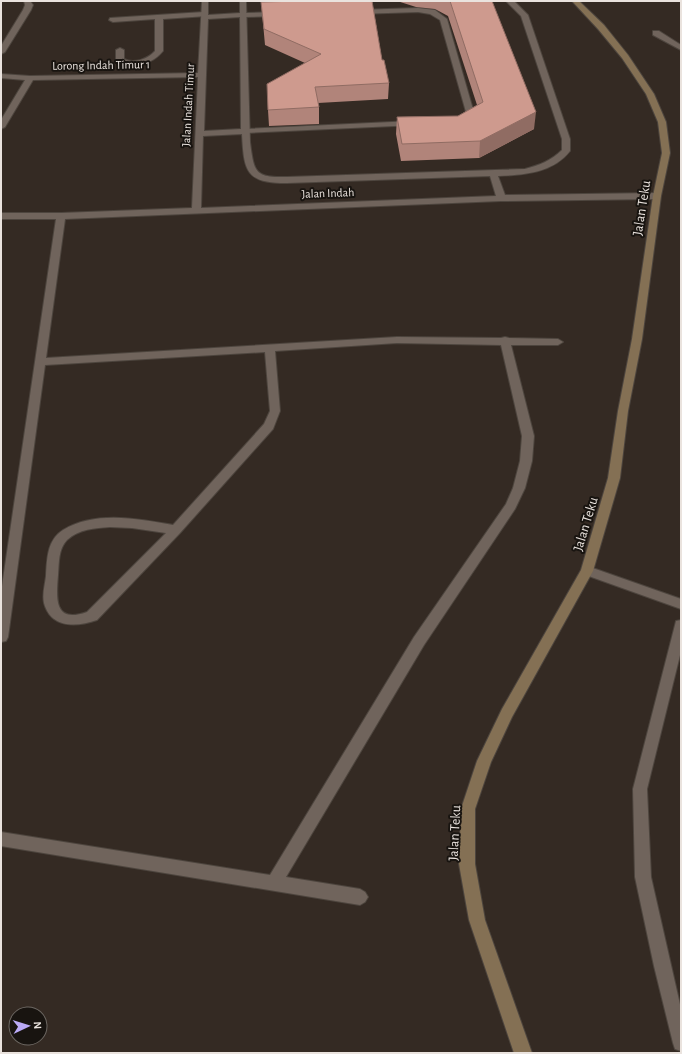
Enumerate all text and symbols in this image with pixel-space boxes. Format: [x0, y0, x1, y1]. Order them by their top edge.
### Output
street label: Lorong Indah Timur 1 [52, 58, 150, 72]
street label: Jalan Indah Timur [180, 63, 196, 147]
street label: Jalan Teku [631, 180, 653, 237]
street label: Jalan Indah [301, 186, 355, 200]
street label: Jalan Teku [571, 496, 601, 553]
street label: Jalan Teku [447, 805, 463, 861]
north arrow [8, 1006, 48, 1046]
text: N [32, 1021, 43, 1030]

